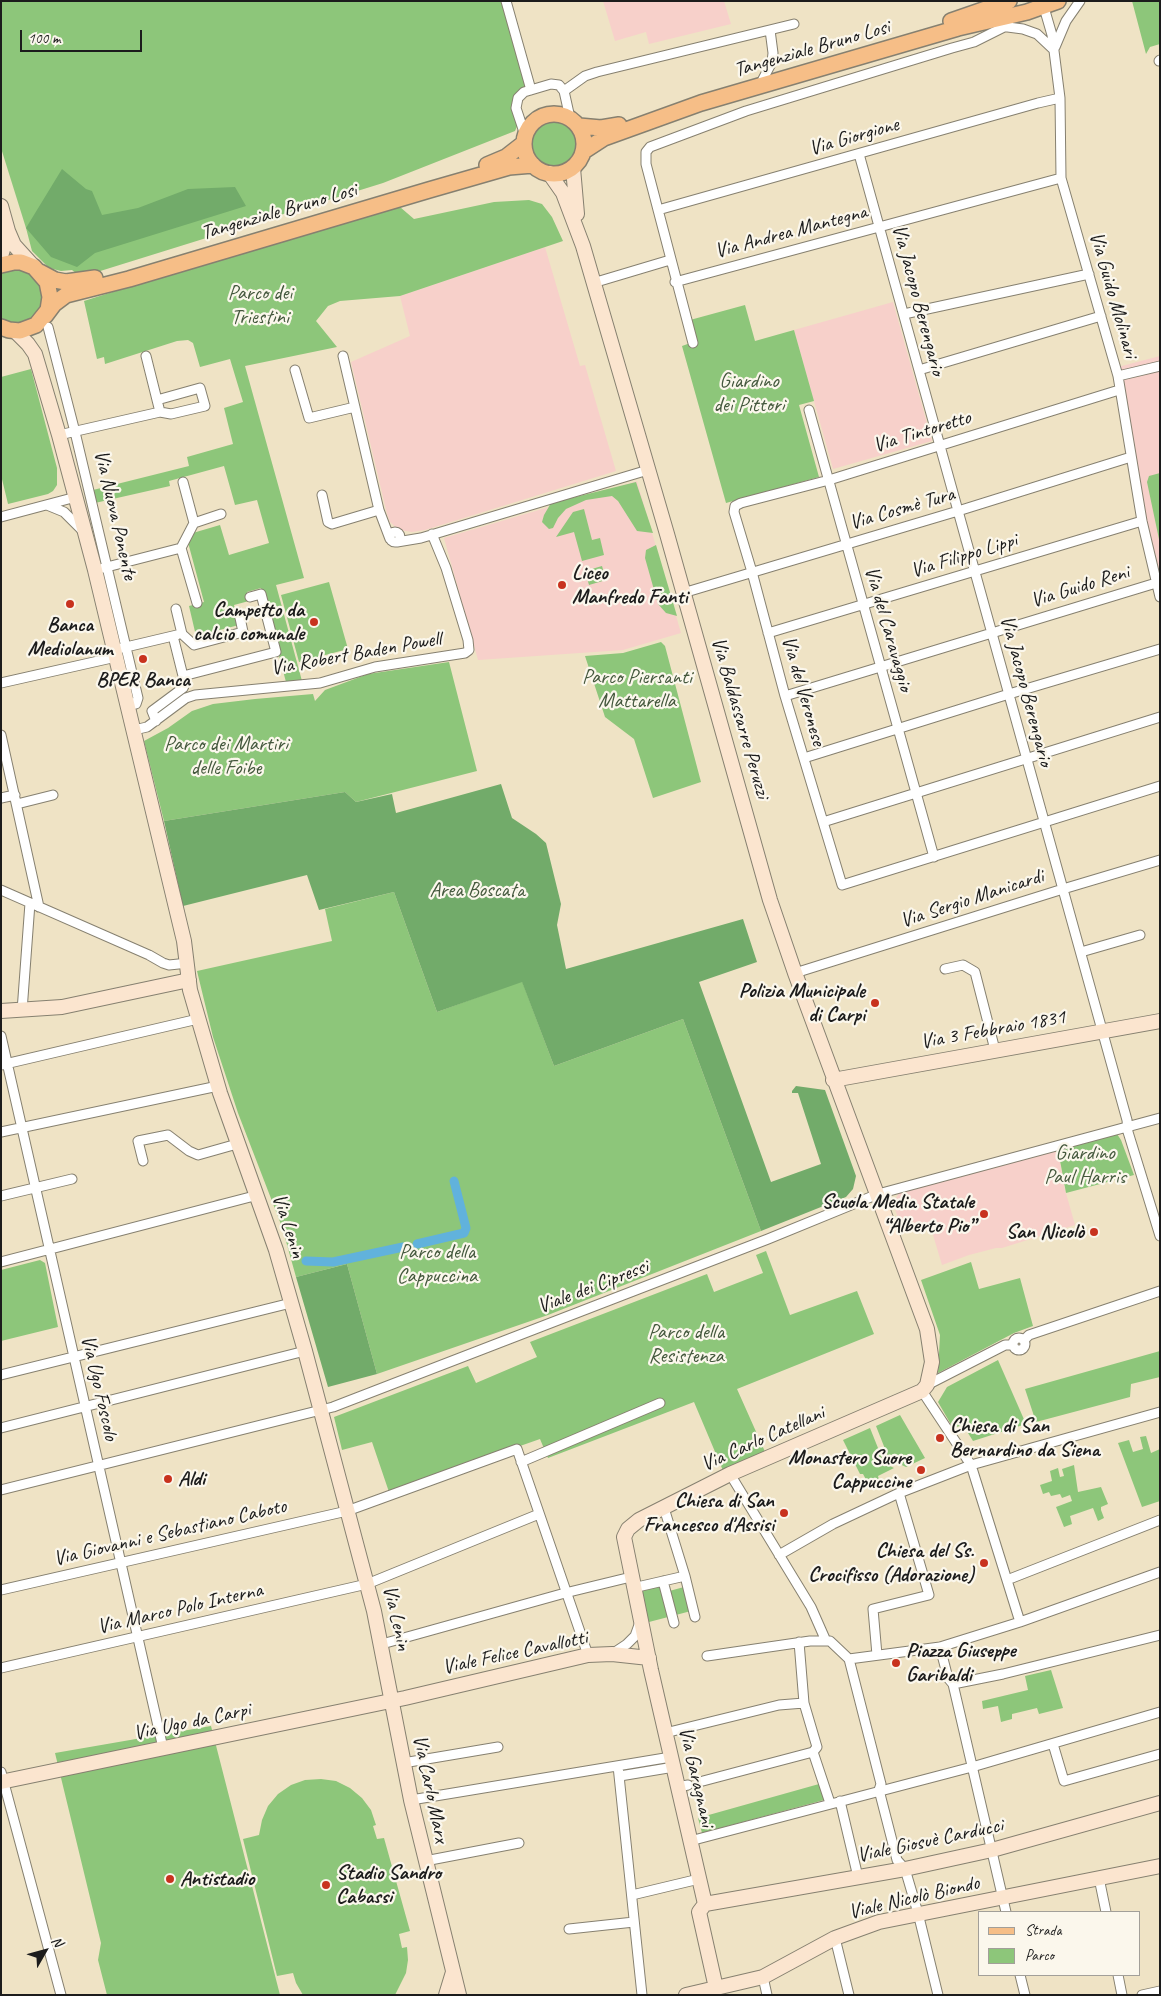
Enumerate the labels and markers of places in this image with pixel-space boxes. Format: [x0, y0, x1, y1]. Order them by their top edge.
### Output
place label: Liceo Manfredo Fanti [572, 560, 688, 610]
marker: Liceo Manfredo Fanti [556, 579, 568, 591]
place label: Campetto da calcio comunale [193, 597, 304, 647]
marker: Banca Mediolanum [64, 598, 76, 610]
place label: Banca Mediolanum [28, 612, 112, 662]
marker: Campetto da calcio comunale [308, 616, 320, 628]
marker: BPER Banca [137, 653, 149, 665]
place label: BPER Banca [96, 667, 190, 693]
place label: Polizia Municipale di Carpi [739, 978, 865, 1028]
marker: Polizia Municipale di Carpi [869, 997, 881, 1009]
place label: Scuola Media Statale “Alberto Pio” [821, 1189, 974, 1239]
marker: Scuola Media Statale “Alberto Pio” [978, 1208, 990, 1220]
place label: San Nicolò [1006, 1219, 1084, 1245]
marker: San Nicolò [1088, 1226, 1100, 1238]
place label: Chiesa di San Bernardino da Siena [950, 1413, 1100, 1463]
marker: Chiesa di San Bernardino da Siena [934, 1432, 946, 1444]
place label: Monastero Suore Cappuccine [788, 1445, 911, 1495]
marker: Monastero Suore Cappuccine [915, 1464, 927, 1476]
place label: Aldi [178, 1466, 205, 1492]
marker: Aldi [162, 1473, 174, 1485]
place label: Chiesa di San Francesco d'Assisi [644, 1488, 774, 1538]
marker: Chiesa di San Francesco d'Assisi [778, 1507, 790, 1519]
place label: Chiesa del Ss. Crocifisso (Adorazione) [808, 1538, 974, 1588]
marker: Chiesa del Ss. Crocifisso (Adorazione) [978, 1557, 990, 1569]
place label: Piazza Giuseppe Garibaldi [906, 1638, 1016, 1688]
marker: Piazza Giuseppe Garibaldi [890, 1657, 902, 1669]
place label: Stadio Sandro Cabassi [336, 1860, 441, 1910]
place label: Antistadio [180, 1866, 254, 1892]
marker: Antistadio [164, 1873, 176, 1885]
marker: Stadio Sandro Cabassi [320, 1879, 332, 1891]

